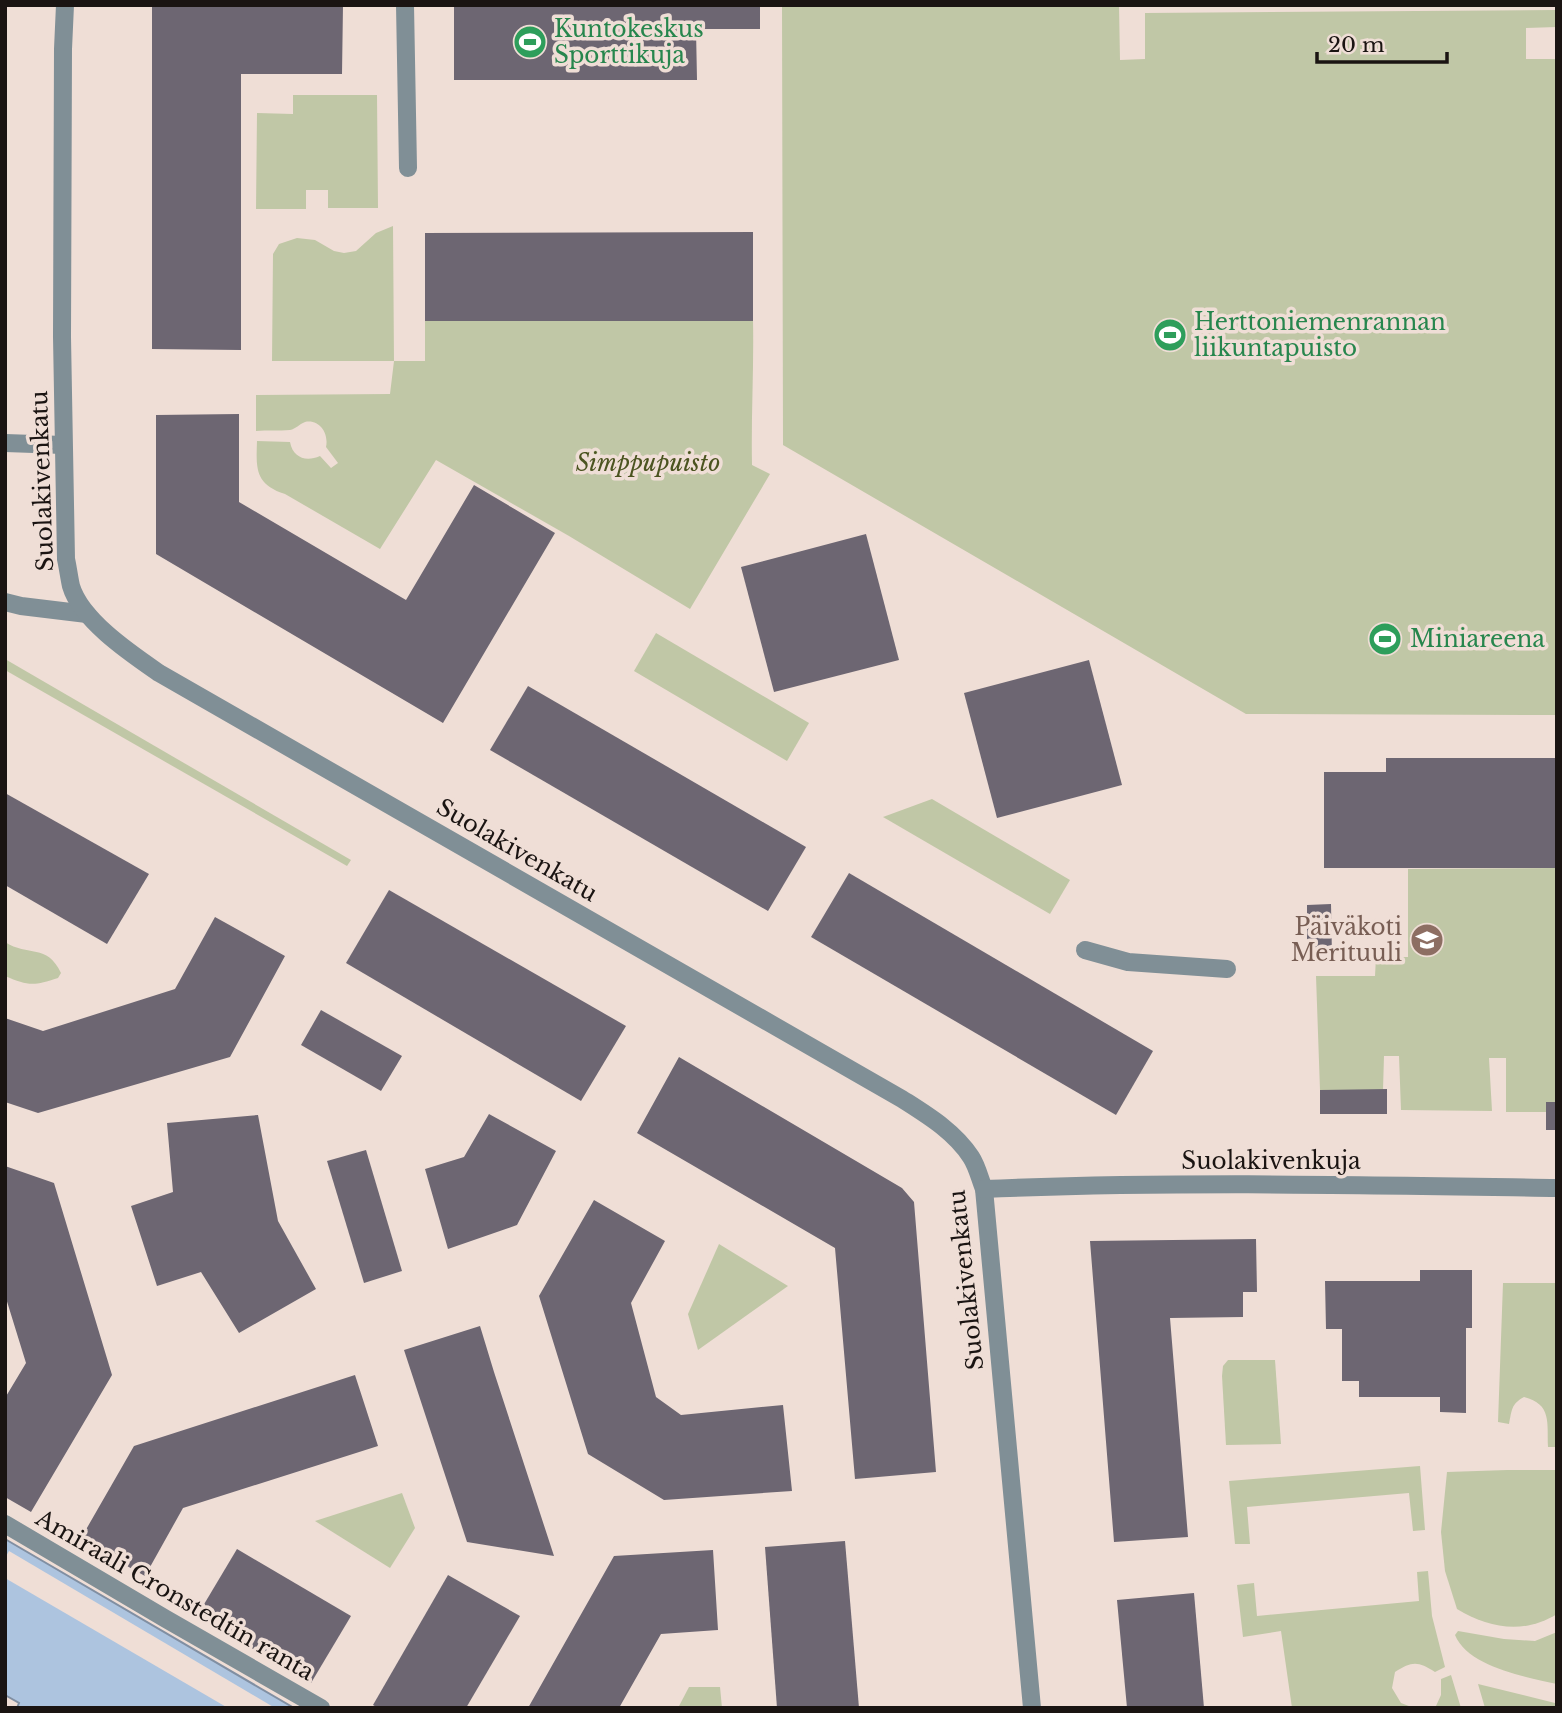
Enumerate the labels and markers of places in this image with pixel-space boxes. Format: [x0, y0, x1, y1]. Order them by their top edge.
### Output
place label: Kuntokeskus Sporttikuja [554, 15, 704, 69]
sports icon: Kuntokeskus Sporttikuja [511, 23, 549, 61]
place label: Herttoniemenrannan liikuntapuisto [1194, 308, 1446, 362]
sports icon: Herttoniemenrannan liikuntapuisto [1151, 316, 1189, 354]
sports icon: Miniareena [1366, 620, 1404, 658]
place label: Miniareena [1410, 625, 1545, 653]
place label: Päiväkoti Merituuli [1291, 913, 1402, 967]
school or university icon: Päiväkoti Merituuli [1408, 921, 1446, 959]

